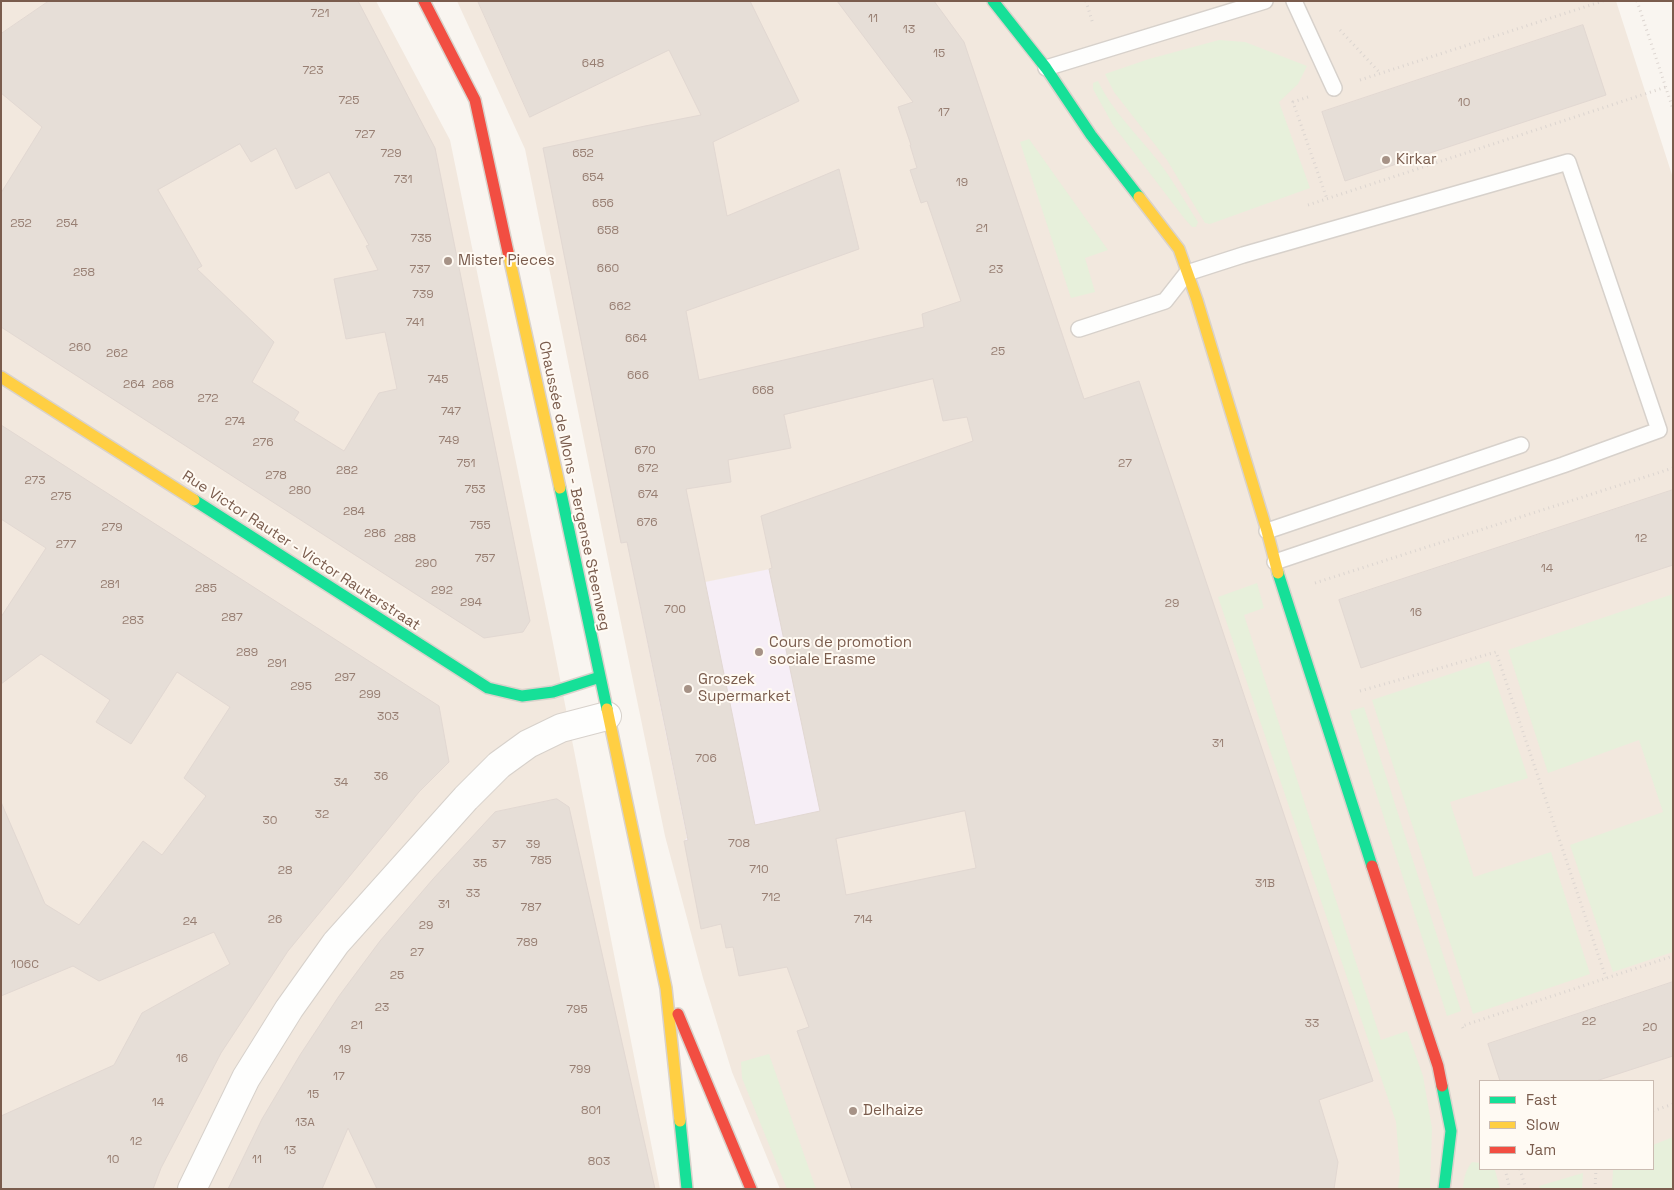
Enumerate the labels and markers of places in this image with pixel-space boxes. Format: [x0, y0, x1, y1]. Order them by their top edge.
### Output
place label: Kirkar [1396, 151, 1437, 169]
marker: Kirkar [1380, 154, 1392, 166]
place label: Mister Pieces [458, 252, 555, 270]
marker: Mister Pieces [442, 255, 454, 267]
place label: Cours de promotion sociale Erasme [769, 634, 912, 669]
marker: Cours de promotion sociale Erasme [753, 646, 765, 658]
place label: Groszek Supermarket [698, 671, 791, 706]
marker: Groszek Supermarket [682, 683, 694, 695]
place label: Delhaize [863, 1102, 923, 1120]
marker: Delhaize [847, 1105, 859, 1117]

